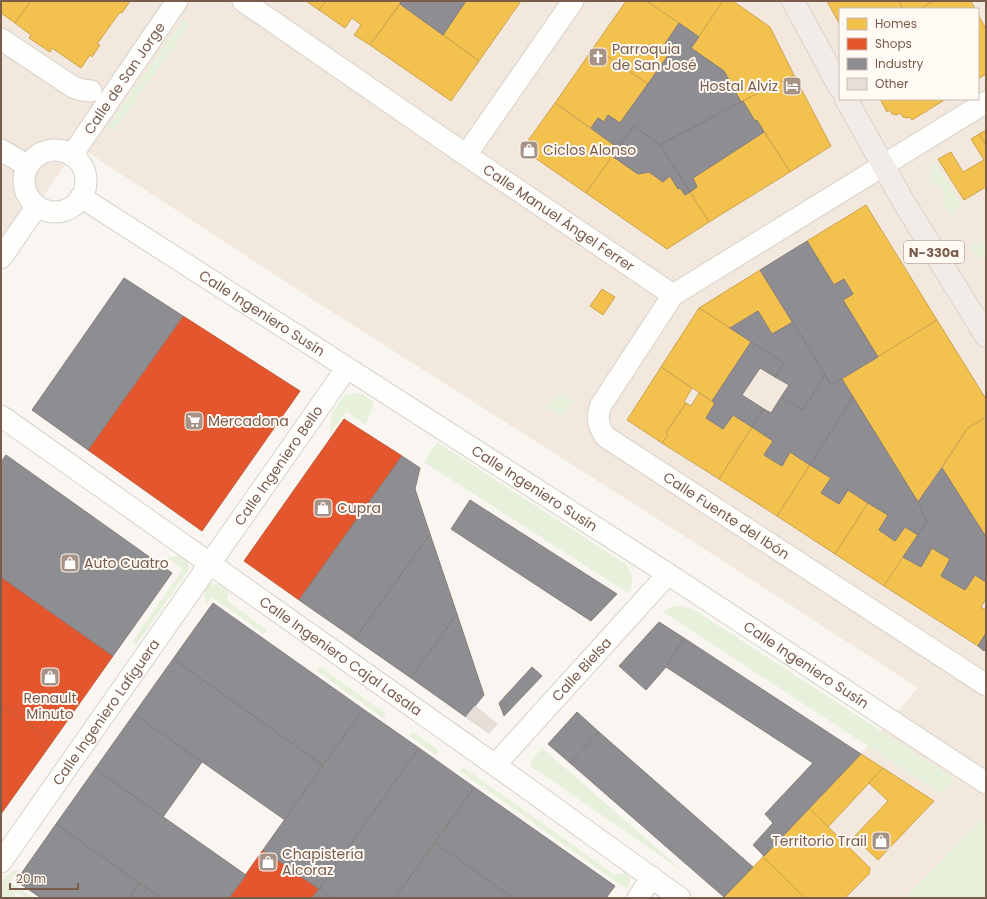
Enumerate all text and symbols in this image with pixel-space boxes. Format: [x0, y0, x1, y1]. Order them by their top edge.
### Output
legend [839, 8, 979, 100]
text: Homes [875, 15, 917, 32]
street label: Calle de San Jorge [79, 18, 170, 138]
text: Shops [875, 35, 912, 52]
place label: Parroquia de San José [612, 39, 697, 75]
church icon: Parroquia de San José [587, 46, 609, 68]
text: Industry [875, 55, 924, 72]
hotel icon: Hostal Alviz [781, 75, 803, 97]
text: Other [875, 75, 909, 92]
place label: Hostal Alviz [700, 76, 778, 96]
shop icon: Ciclos Alonso [518, 139, 540, 161]
place label: Ciclos Alonso [543, 140, 636, 160]
street label: Calle Manuel Ángel Ferrer [479, 159, 638, 276]
road number: N-330a [904, 241, 964, 263]
street label: Calle Ingeniero Susín [195, 265, 329, 361]
street label: Calle Ingeniero Bello [229, 401, 328, 530]
supermarket icon: Mercadona [183, 410, 205, 432]
place label: Mercadona [208, 411, 289, 431]
street label: Calle Ingeniero Susín [468, 440, 601, 536]
street label: Calle Fuente del Ibón [659, 467, 793, 564]
shop icon: Cupra [312, 497, 334, 519]
place label: Cupra [337, 498, 381, 518]
shop icon: Auto Cuatro [59, 552, 81, 574]
place label: Auto Cuatro [84, 553, 169, 573]
street label: Calle Ingeniero Cajal Lasala [255, 592, 426, 720]
street label: Calle Ingeniero Susín [740, 616, 873, 713]
street label: Calle Bielsa [547, 633, 616, 706]
street label: Calle Ingeniero Lafiguera [48, 635, 164, 789]
shop icon: Renault Minuto [39, 666, 61, 688]
place label: Renault Minuto [23, 688, 77, 724]
shop icon: Territorio Trail [870, 830, 892, 852]
place label: Territorio Trail [772, 831, 867, 851]
place label: Chapistería Alcoraz [282, 844, 363, 880]
shop icon: Chapistería Alcoraz [257, 851, 279, 873]
scale bar [10, 865, 78, 891]
text: 20 m [16, 870, 46, 887]

